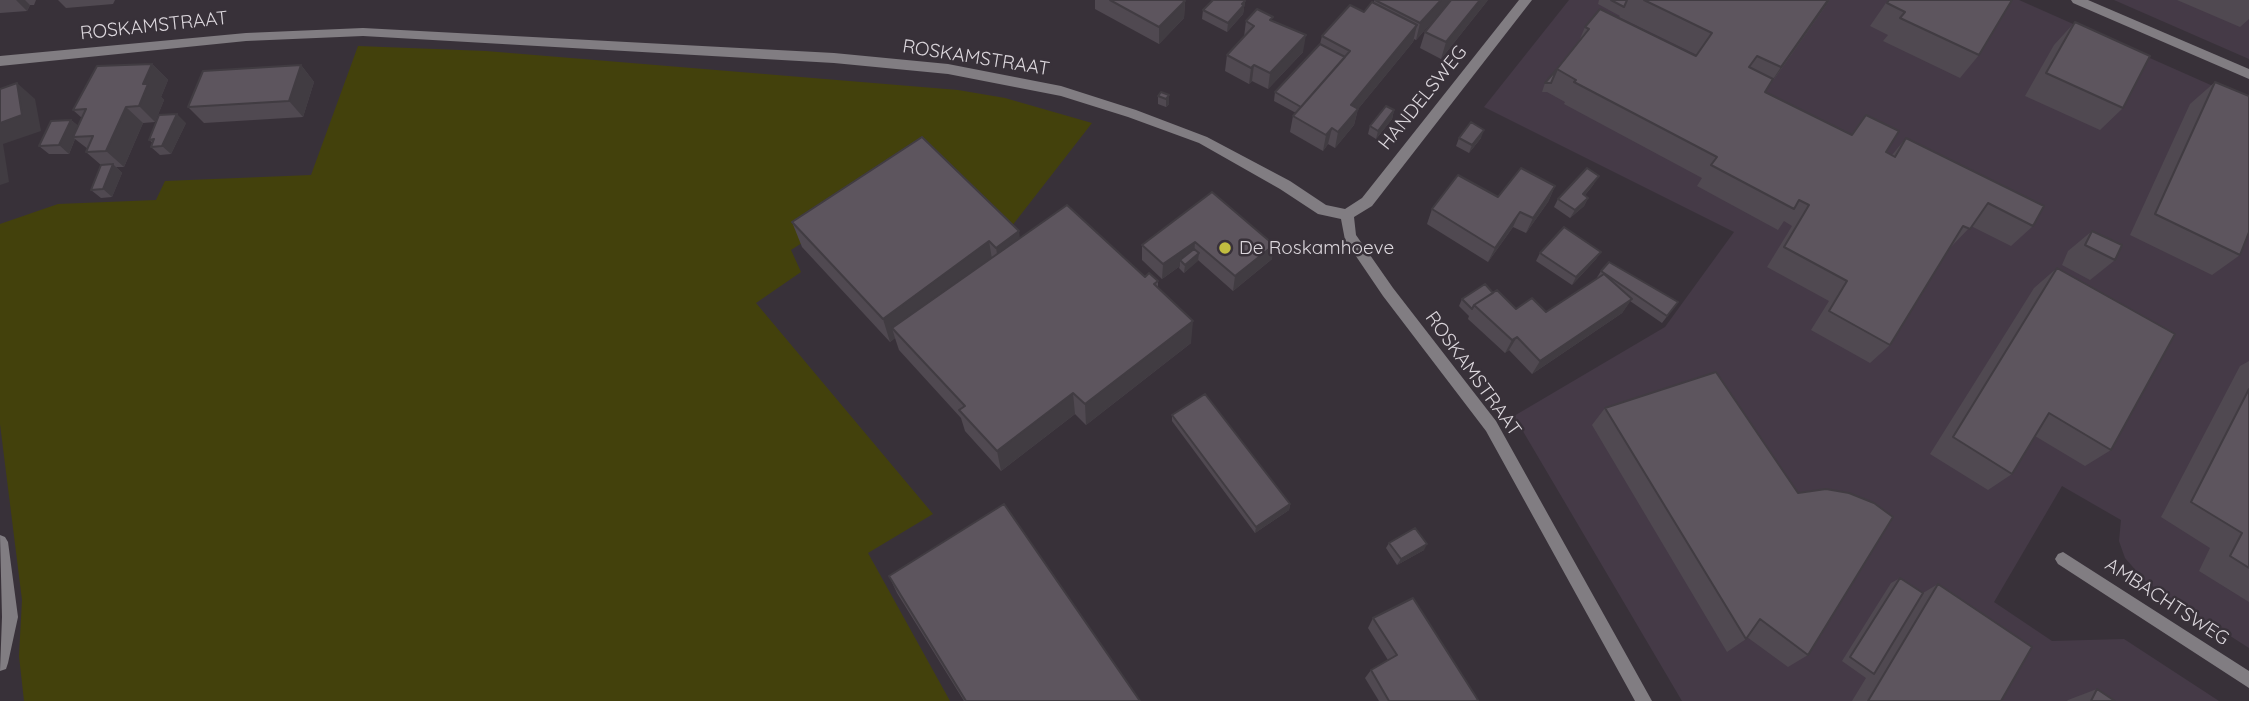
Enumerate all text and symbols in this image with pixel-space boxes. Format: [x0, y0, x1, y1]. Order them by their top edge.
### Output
street label: ROSKAMSTRAAT [79, 7, 229, 45]
street label: ROSKAMSTRAAT [901, 35, 1051, 81]
street label: HANDELSWEG [1374, 41, 1472, 155]
place label: De Roskamhoeve [1239, 237, 1394, 259]
marker: De Roskamhoeve [1217, 240, 1233, 256]
street label: ROSKAMSTRAAT [1420, 307, 1526, 441]
street label: AMBACHTSWEG [2101, 553, 2233, 651]

